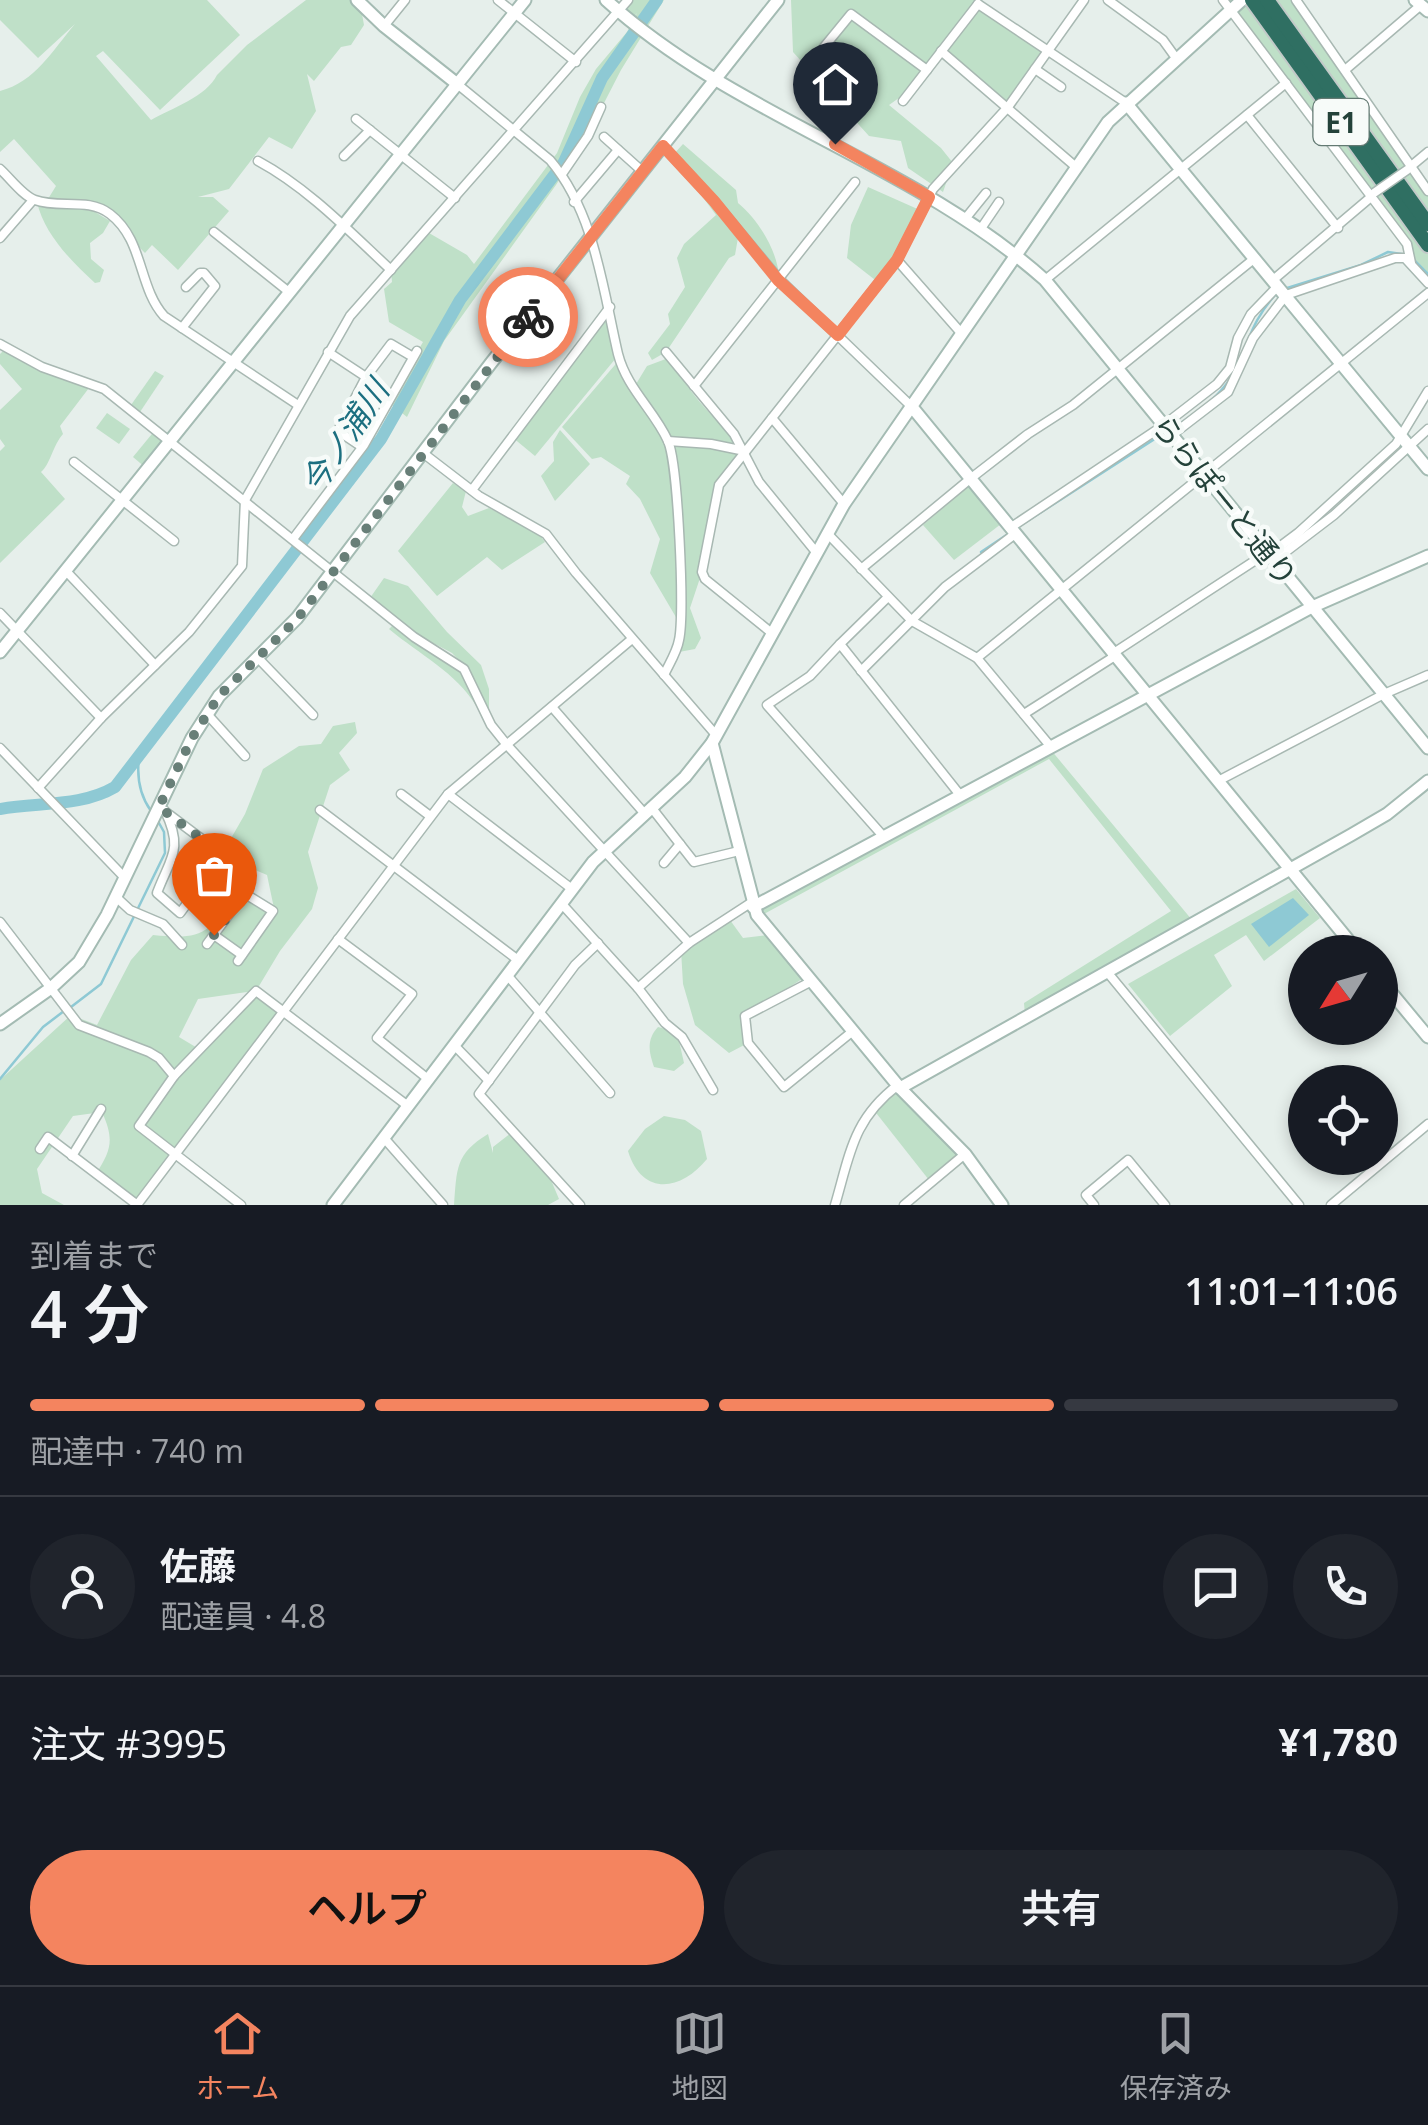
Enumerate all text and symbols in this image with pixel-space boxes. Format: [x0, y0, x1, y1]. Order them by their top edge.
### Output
pin [793, 42, 878, 145]
icon: home [808, 57, 863, 112]
road number: E1 [1314, 99, 1368, 145]
courier [478, 267, 578, 367]
icon: bike [501, 290, 556, 345]
water label: 今ノ浦川 [290, 368, 399, 501]
street label: ららぽーと通り [1143, 405, 1307, 595]
pin [172, 833, 257, 936]
icon: bag [187, 848, 242, 903]
north arrow [1288, 935, 1398, 1045]
map controls [1288, 935, 1398, 1175]
button: locate [1288, 1065, 1398, 1175]
text: 到着まで [30, 1233, 158, 1276]
text: 11:01–11:06 [1184, 1264, 1398, 1316]
text: 4 分 [30, 1269, 149, 1357]
text: 配達中 · 740 m [30, 1429, 244, 1472]
button: person [30, 1534, 135, 1639]
button: chat [1163, 1534, 1268, 1639]
button: phone [1293, 1534, 1398, 1639]
text: 佐藤 [160, 1539, 236, 1591]
text: 配達員 · 4.8 [160, 1594, 326, 1637]
text: ¥1,780 [1279, 1715, 1398, 1767]
text: 注文 #3995 [30, 1717, 227, 1769]
button: ヘルプ [30, 1850, 704, 1965]
button: 共有 [724, 1850, 1398, 1965]
tab: ホーム [196, 2006, 279, 2106]
tab: 地図 [672, 2006, 728, 2106]
tab: 保存済み [1120, 2006, 1232, 2106]

